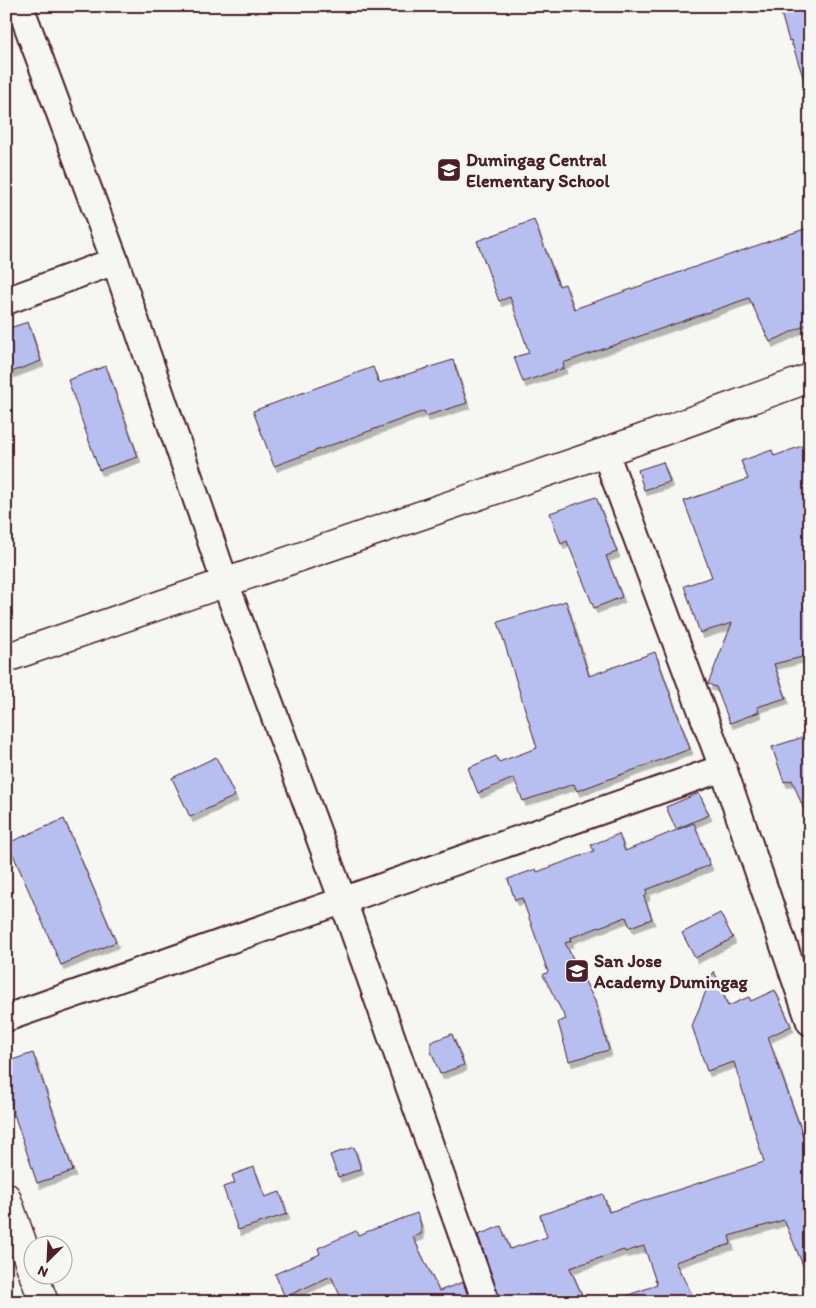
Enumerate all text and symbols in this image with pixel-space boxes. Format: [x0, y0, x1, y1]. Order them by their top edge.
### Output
place label: Dumingag Central Elementary School [466, 149, 610, 192]
school or university icon: Dumingag Central Elementary School [436, 157, 462, 183]
place label: San Jose Academy Dumingag [593, 950, 748, 993]
school or university icon: San Jose Academy Dumingag [564, 958, 590, 984]
north arrow [22, 1236, 72, 1286]
text: N [35, 1262, 51, 1281]

